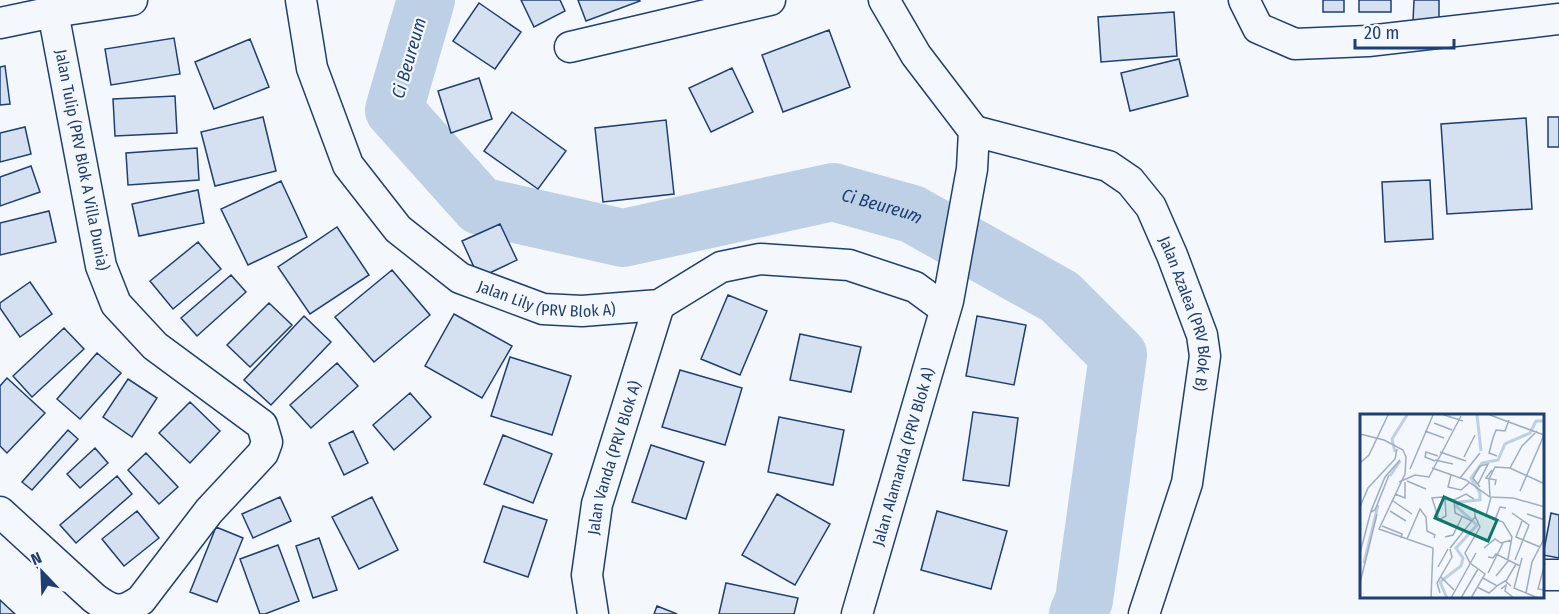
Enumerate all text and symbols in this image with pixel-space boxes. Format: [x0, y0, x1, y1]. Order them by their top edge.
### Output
scale bar [1355, 12, 1454, 50]
water label: Ci Beureum [387, 15, 431, 101]
text: 20 m [1364, 22, 1399, 44]
street label: Jalan Tulip (PRV Blok A Villa Dunia) [51, 48, 113, 273]
water label: Ci Beureum [839, 184, 927, 229]
street label: Jalan Azalea (PRV Blok B) [1155, 233, 1215, 393]
street label: Jalan Lily (PRV Blok A) [475, 276, 617, 321]
street label: Jalan Alamanda (PRV Blok A) [868, 365, 938, 548]
street label: Jalan Vanda (PRV Blok A) [583, 378, 644, 536]
inset map [1360, 414, 1544, 599]
north arrow [12, 542, 72, 602]
text: N [28, 548, 44, 569]

